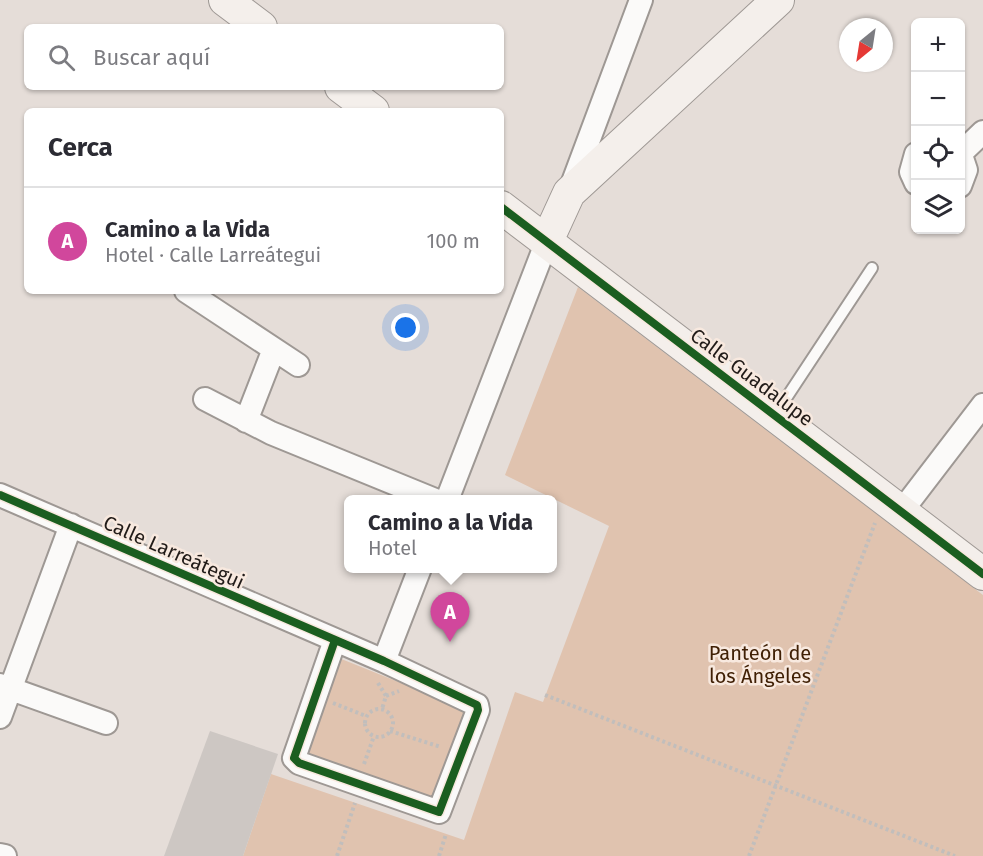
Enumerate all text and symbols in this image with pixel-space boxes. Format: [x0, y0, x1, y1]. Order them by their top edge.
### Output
north arrow [839, 18, 893, 72]
map controls [911, 18, 965, 234]
button: + [911, 18, 965, 72]
search box [24, 24, 504, 90]
icon: search [45, 41, 78, 74]
text: Buscar aquí [93, 44, 210, 71]
button: − [911, 72, 965, 126]
button: locate [911, 126, 965, 180]
text: Cerca [48, 132, 113, 163]
button: layers [911, 180, 965, 234]
text: Camino a la Vida [105, 216, 270, 243]
text: A [62, 229, 73, 253]
text: 100 m [427, 229, 480, 253]
text: Hotel · Calle Larreátegui [105, 243, 321, 267]
your location [391, 313, 420, 342]
street label: Calle Guadalupe [686, 323, 818, 431]
popup [344, 495, 557, 573]
text: Camino a la Vida [368, 509, 533, 536]
street label: Calle Larreátegui [100, 510, 248, 594]
text: Hotel [368, 536, 417, 560]
pin: A [430, 592, 470, 642]
park label: Panteón de los Ángeles [709, 641, 811, 688]

